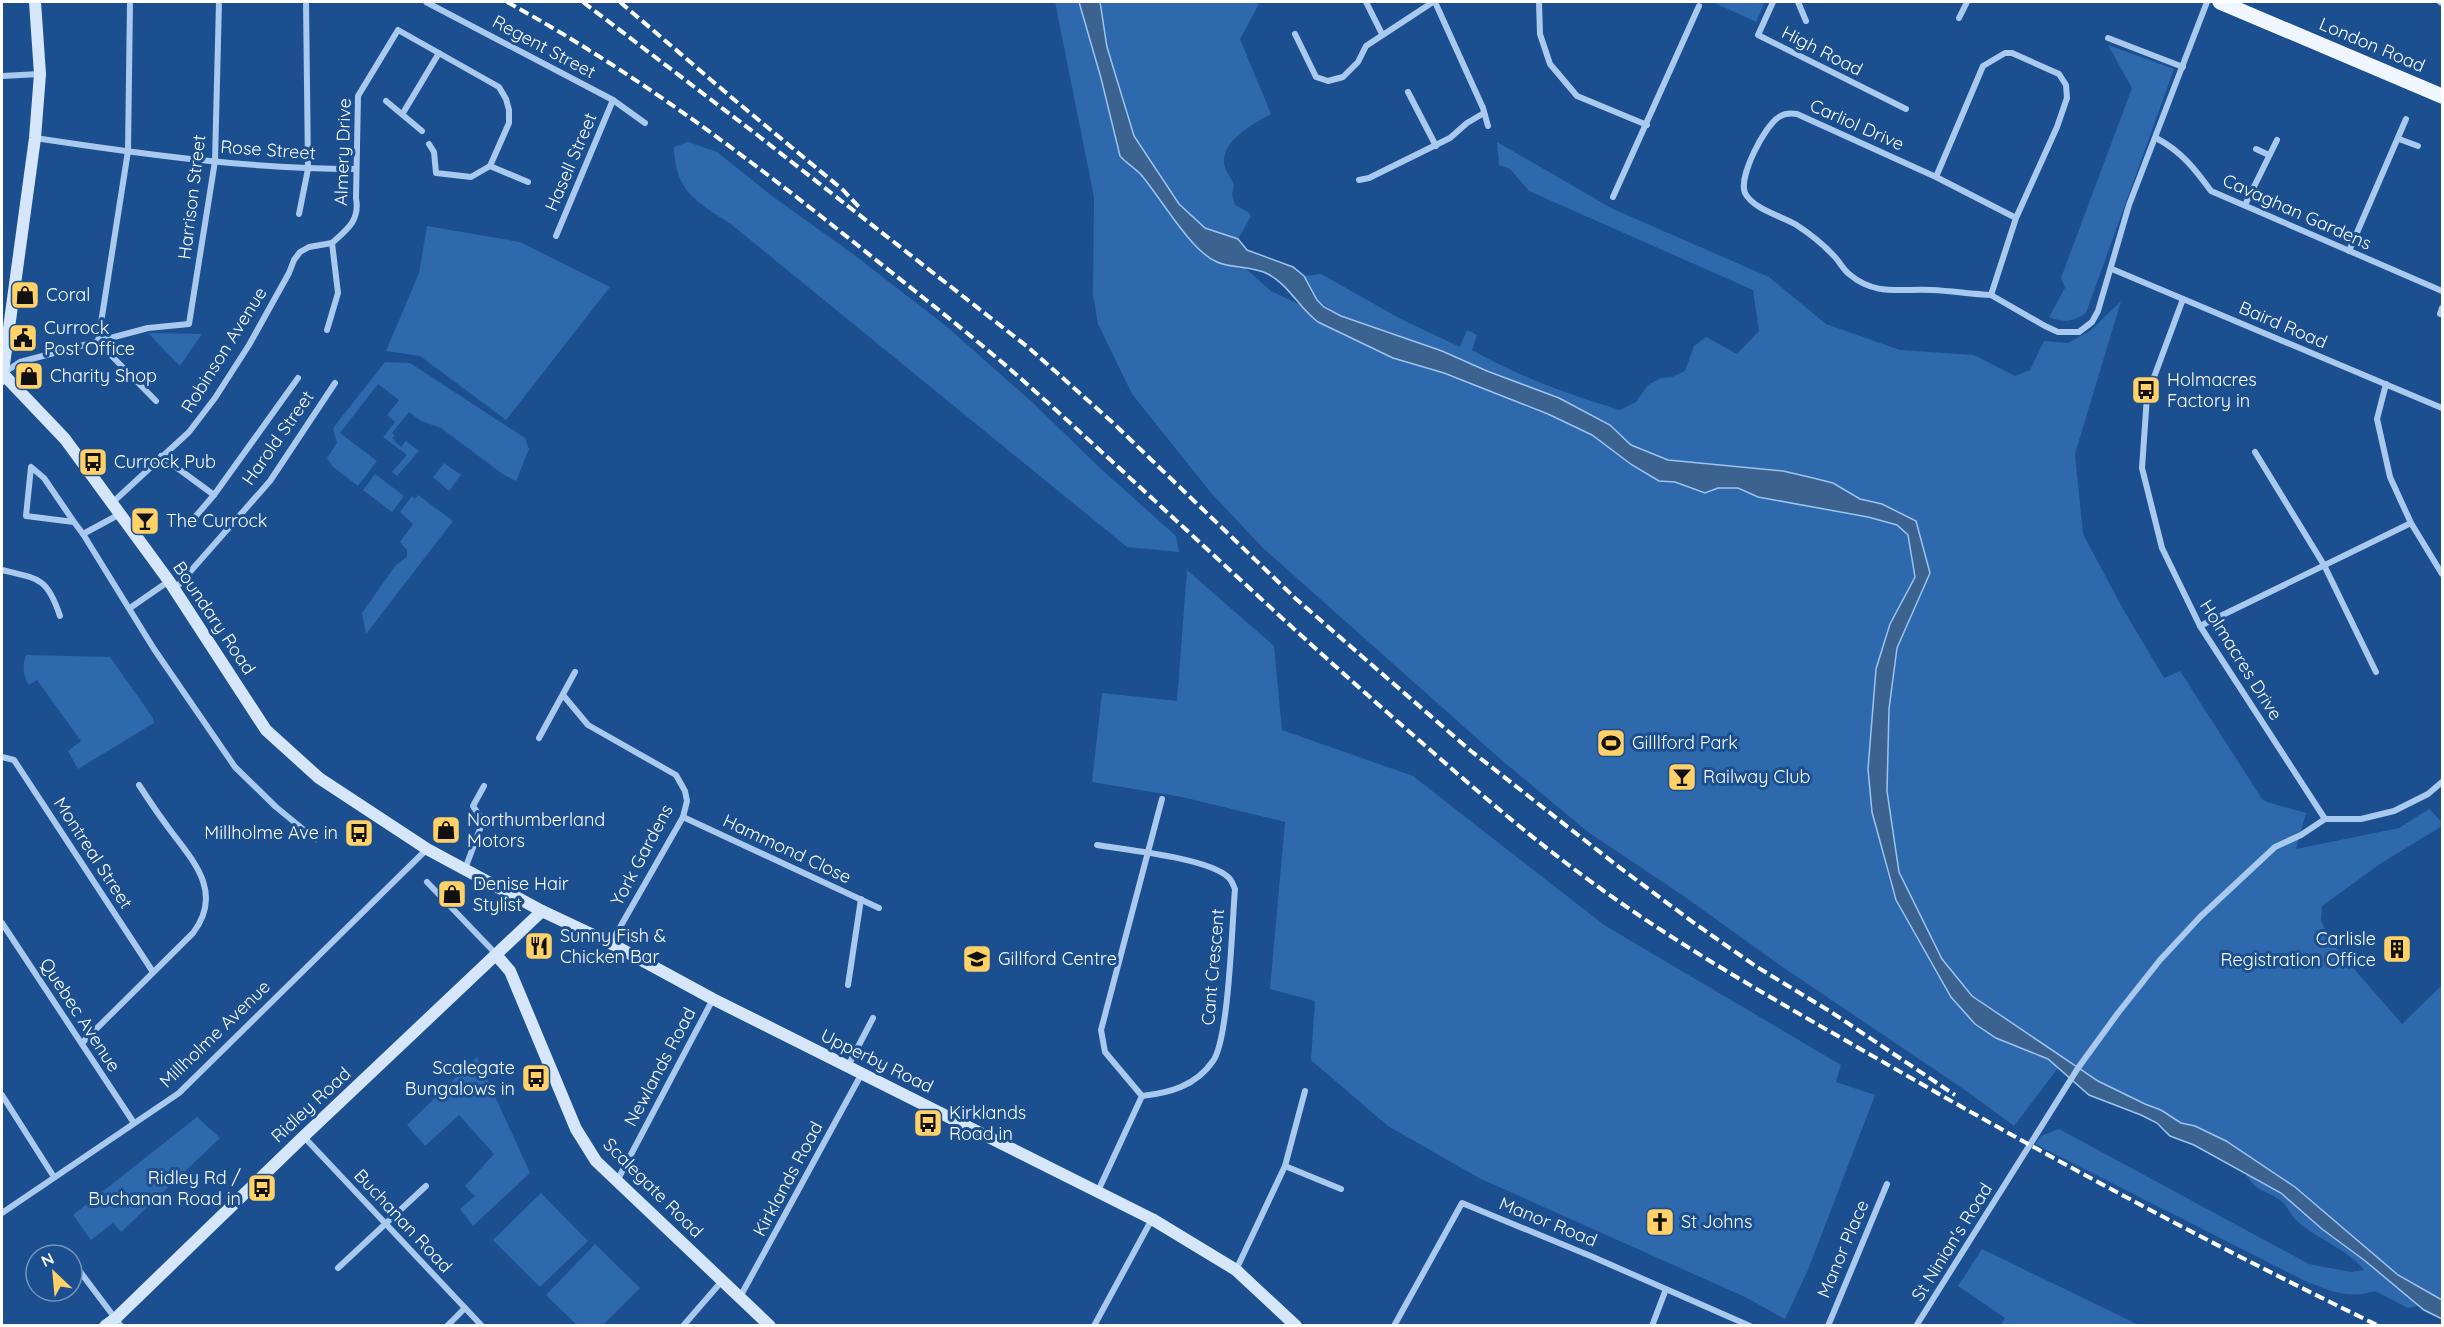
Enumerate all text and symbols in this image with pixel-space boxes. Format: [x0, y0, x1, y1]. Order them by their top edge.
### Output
street label: Regent Street [489, 10, 600, 83]
street label: London Road [2316, 12, 2429, 77]
street label: High Road [1778, 20, 1867, 81]
street label: Carliol Drive [1806, 94, 1908, 156]
street label: Almery Drive [329, 98, 356, 206]
street label: Hasell Street [539, 109, 602, 215]
street label: Harrison Street [172, 133, 211, 261]
street label: Rose Street [220, 135, 317, 164]
street label: Cavaghan Gardens [2219, 168, 2375, 255]
shop icon: Coral [9, 279, 41, 311]
street label: Robinson Avenue [176, 282, 272, 417]
place label: Coral [46, 283, 90, 306]
street label: Baird Road [2236, 296, 2331, 353]
place label: Currock Post Office [44, 316, 135, 360]
public building icon: Currock Post Office [7, 322, 39, 354]
shop icon: Charity Shop [13, 360, 45, 392]
place label: Charity Shop [50, 364, 157, 387]
place label: Holmacres Factory in [2167, 368, 2257, 412]
bus stop icon: Holmacres Factory in [2130, 374, 2162, 406]
street label: Harold Street [237, 386, 319, 489]
bus stop icon: Currock Pub [77, 446, 109, 478]
place label: Currock Pub [114, 450, 216, 473]
bar icon: The Currock [129, 505, 161, 537]
place label: The Currock [166, 509, 267, 532]
street label: Boundary Road [168, 557, 261, 679]
street label: Holmacres Drive [2195, 595, 2288, 724]
sports icon: Gilllford Park [1595, 727, 1627, 759]
place label: Gilllford Park [1632, 731, 1738, 754]
bar icon: Railway Club [1666, 761, 1698, 793]
place label: Railway Club [1703, 765, 1810, 788]
street label: Montreal Street [49, 793, 138, 913]
street label: York Gardens [605, 800, 678, 910]
place label: Northumberland Motors [467, 808, 605, 852]
street label: Hammond Close [719, 809, 855, 888]
shop icon: Northumberland Motors [430, 814, 462, 846]
bus stop icon: Millholme Ave in [343, 817, 375, 849]
place label: Millholme Ave in [204, 821, 338, 844]
place label: Denise Hair Stylist [473, 872, 569, 916]
shop icon: Denise Hair Stylist [436, 878, 468, 910]
street label: Cant Crescent [1196, 908, 1229, 1026]
place label: Sunny Fish & Chicken Bar [560, 924, 666, 968]
place label: Carlisle Registration Office [2220, 927, 2376, 971]
restaurant icon: Sunny Fish & Chicken Bar [523, 930, 555, 962]
building icon: Carlisle Registration Office [2381, 933, 2413, 965]
school or university icon: Gillford Centre [961, 943, 993, 975]
place label: Gillford Centre [998, 947, 1117, 970]
street label: Quebec Avenue [35, 953, 126, 1076]
street label: Millholme Avenue [154, 975, 275, 1092]
street label: Newlands Road [619, 1003, 701, 1130]
street label: Upperby Road [817, 1023, 937, 1098]
place label: Scalegate Bungalows in [405, 1056, 515, 1100]
street label: Ridley Road [266, 1062, 355, 1147]
bus stop icon: Scalegate Bungalows in [520, 1062, 552, 1094]
place label: Kirklands Road in [949, 1101, 1026, 1145]
bus stop icon: Kirklands Road in [912, 1107, 944, 1139]
street label: Kirklands Road [748, 1117, 827, 1240]
street label: Scalegate Road [598, 1133, 708, 1243]
street label: Buchanan Road [349, 1164, 457, 1277]
place label: Ridley Rd / Buchanan Road in [88, 1166, 242, 1210]
bus stop icon: Ridley Rd / Buchanan Road in [246, 1172, 278, 1204]
street label: St Ninian's Road [1906, 1178, 1997, 1305]
street label: Manor Road [1496, 1191, 1601, 1252]
street label: Manor Place [1812, 1196, 1873, 1301]
church icon: St Johns [1644, 1206, 1676, 1238]
place label: St Johns [1681, 1210, 1752, 1233]
north arrow [24, 1243, 84, 1303]
text: N [38, 1248, 57, 1271]

